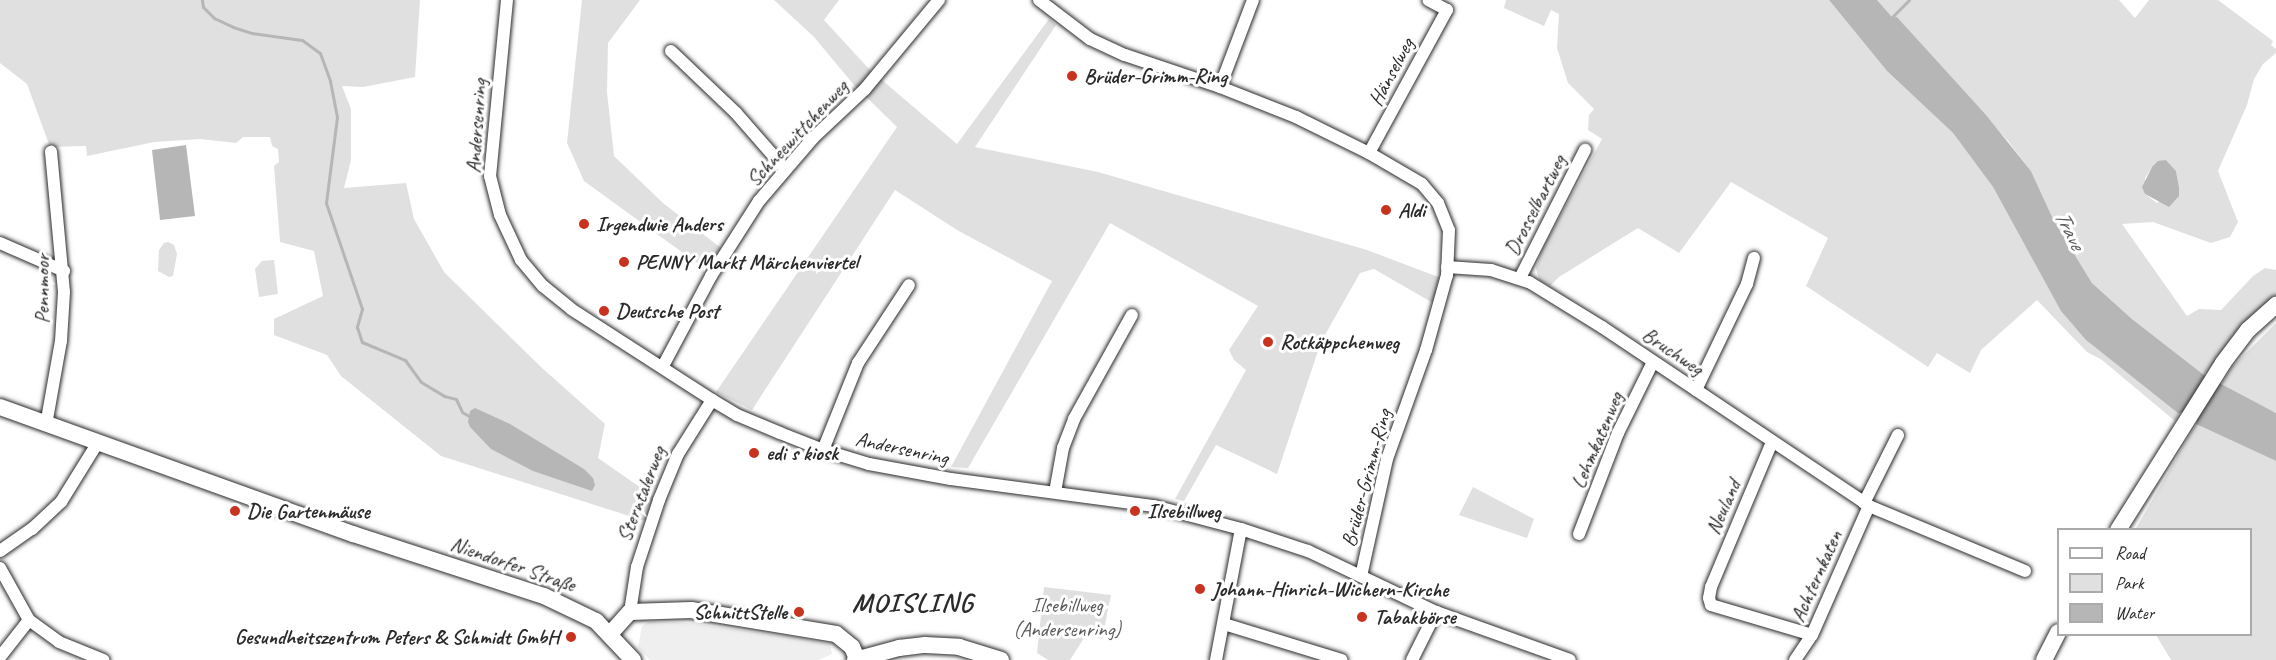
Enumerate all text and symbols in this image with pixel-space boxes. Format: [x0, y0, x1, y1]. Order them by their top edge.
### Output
street label: Hänselweg [1363, 34, 1419, 110]
place label: Brüder-Grimm-Ring [1084, 63, 1227, 89]
marker: Brüder-Grimm-Ring [1065, 69, 1079, 83]
street label: Schneewittchenweg [741, 74, 853, 192]
street label: Andersenring [460, 78, 492, 174]
street label: Drosselbartweg [1499, 151, 1571, 259]
place label: Aldi [1398, 197, 1425, 223]
marker: Aldi [1379, 203, 1393, 217]
water label: Trave [2048, 206, 2090, 254]
place label: Irgendwie Anders [596, 211, 722, 237]
marker: Irgendwie Anders [577, 217, 591, 231]
place label: PENNY Markt Märchenviertel [636, 249, 858, 275]
street label: Pennmoor [29, 254, 55, 324]
marker: PENNY Markt Märchenviertel [617, 255, 631, 269]
place label: Deutsche Post [616, 298, 719, 324]
marker: Deutsche Post [597, 304, 611, 318]
street label: Bruchweg [1638, 321, 1708, 381]
place label: Rotkäppchenweg [1280, 329, 1399, 355]
marker: Rotkäppchenweg [1261, 335, 1275, 349]
street label: Lehmkatenweg [1565, 388, 1629, 492]
street label: Brüder-Grimm-Ring [1336, 407, 1396, 549]
street label: Andersenring [853, 426, 951, 470]
place label: edi s kiosk [766, 440, 838, 466]
street label: Sterntalerweg [611, 443, 671, 545]
marker: edi s kiosk [747, 446, 761, 460]
street label: Neuland [1700, 476, 1746, 538]
place label: Die Gartenmäuse [247, 498, 370, 524]
place label: Ilsebillweg [1147, 498, 1221, 524]
marker: Die Gartenmäuse [228, 504, 242, 518]
marker: Ilsebillweg [1128, 504, 1142, 518]
street label: Achternkaten [1785, 526, 1847, 626]
legend [2057, 528, 2252, 636]
street label: Niendorfer Straße [447, 531, 579, 597]
text: Road [2115, 542, 2145, 564]
text: Park [2115, 572, 2144, 594]
place label: Johann-Hinrich-Wichern-Kirche [1212, 576, 1448, 602]
marker: Johann-Hinrich-Wichern-Kirche [1193, 582, 1207, 596]
district label: MOISLING [852, 587, 974, 619]
park label: Ilsebillweg (Andersenring) [1013, 592, 1121, 642]
place label: SchnittStelle [693, 599, 787, 625]
text: Water [2115, 602, 2154, 624]
place label: Tabakbörse [1374, 604, 1456, 630]
marker: SchnittStelle [792, 605, 806, 619]
marker: Tabakbörse [1355, 610, 1369, 624]
place label: Gesundheitszentrum Peters & Schmidt GmbH [234, 624, 559, 650]
marker: Gesundheitszentrum Peters & Schmidt GmbH [564, 630, 578, 644]

